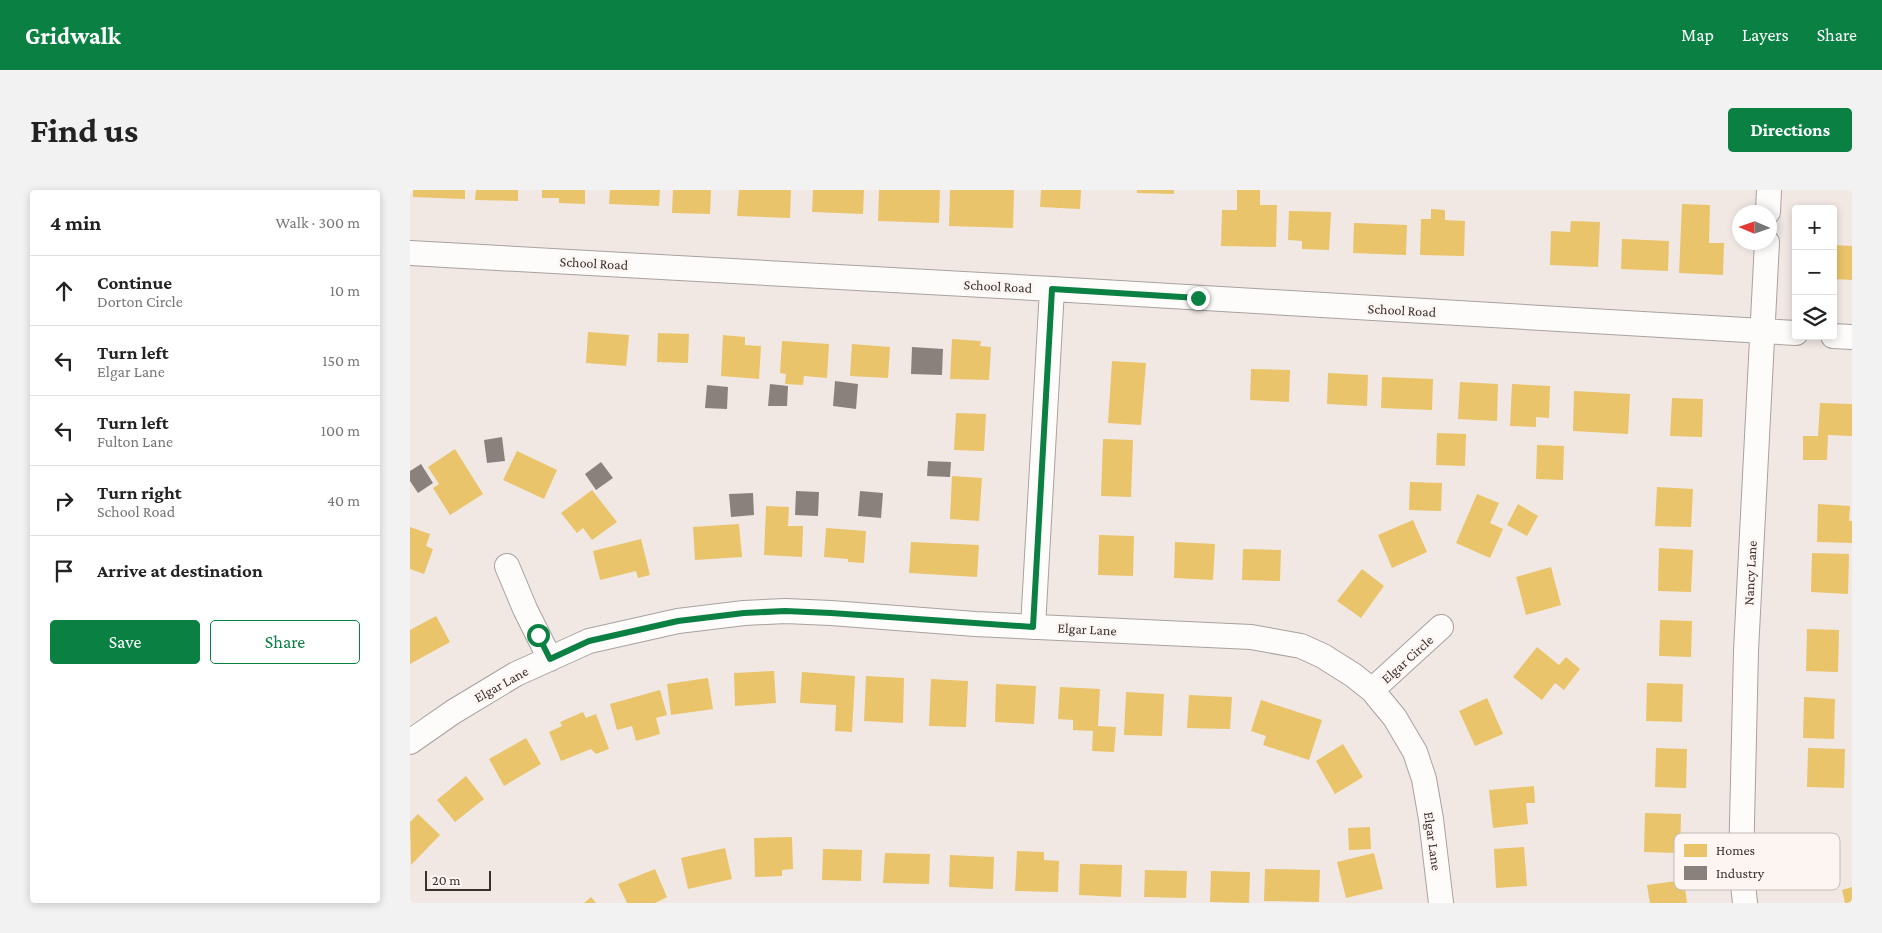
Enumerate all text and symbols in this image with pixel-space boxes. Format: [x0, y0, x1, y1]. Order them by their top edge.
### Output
text: Gridwalk [25, 22, 121, 49]
text: Map [1681, 25, 1714, 45]
text: Layers [1742, 25, 1789, 45]
text: Share [1817, 25, 1857, 45]
button: Directions [1728, 108, 1852, 152]
text: Find us [30, 111, 138, 150]
north arrow [1732, 205, 1777, 250]
map controls [1792, 205, 1837, 340]
button: + [1792, 205, 1837, 250]
text: 4 min [50, 211, 101, 235]
text: Walk · 300 m [275, 214, 360, 231]
button: − [1792, 250, 1837, 295]
street label: School Road [559, 253, 629, 273]
text: Continue [97, 272, 172, 293]
street label: School Road [963, 276, 1033, 296]
icon: ahead [50, 277, 78, 305]
text: 10 m [330, 282, 360, 299]
route end [1187, 287, 1210, 310]
text: Dorton Circle [97, 293, 183, 310]
button: layers [1792, 295, 1837, 340]
street label: School Road [1367, 300, 1437, 320]
text: Turn left [97, 342, 169, 363]
icon: left [50, 347, 78, 375]
text: 150 m [322, 352, 360, 369]
text: Elgar Lane [97, 363, 165, 380]
text: Turn left [97, 412, 169, 433]
icon: left [50, 417, 78, 445]
text: 100 m [321, 422, 360, 439]
text: Fulton Lane [97, 433, 173, 450]
text: Turn right [97, 482, 182, 503]
icon: right [50, 487, 78, 515]
text: 40 m [327, 492, 360, 509]
text: School Road [97, 503, 175, 520]
street label: Nancy Lane [1740, 540, 1760, 606]
icon: arrive [50, 557, 78, 585]
text: Arrive at destination [97, 560, 263, 581]
street label: Elgar Lane [1057, 619, 1117, 639]
button: Save [50, 620, 200, 664]
button: Share [210, 620, 360, 664]
route start [527, 624, 550, 647]
street label: Elgar Circle [1378, 632, 1436, 686]
street label: Elgar Lane [471, 663, 531, 705]
street label: Elgar Lane [1421, 811, 1445, 871]
legend [1674, 833, 1840, 890]
text: Homes [1716, 842, 1755, 858]
text: Industry [1716, 865, 1765, 881]
scale bar [425, 868, 491, 891]
text: 20 m [432, 872, 460, 888]

